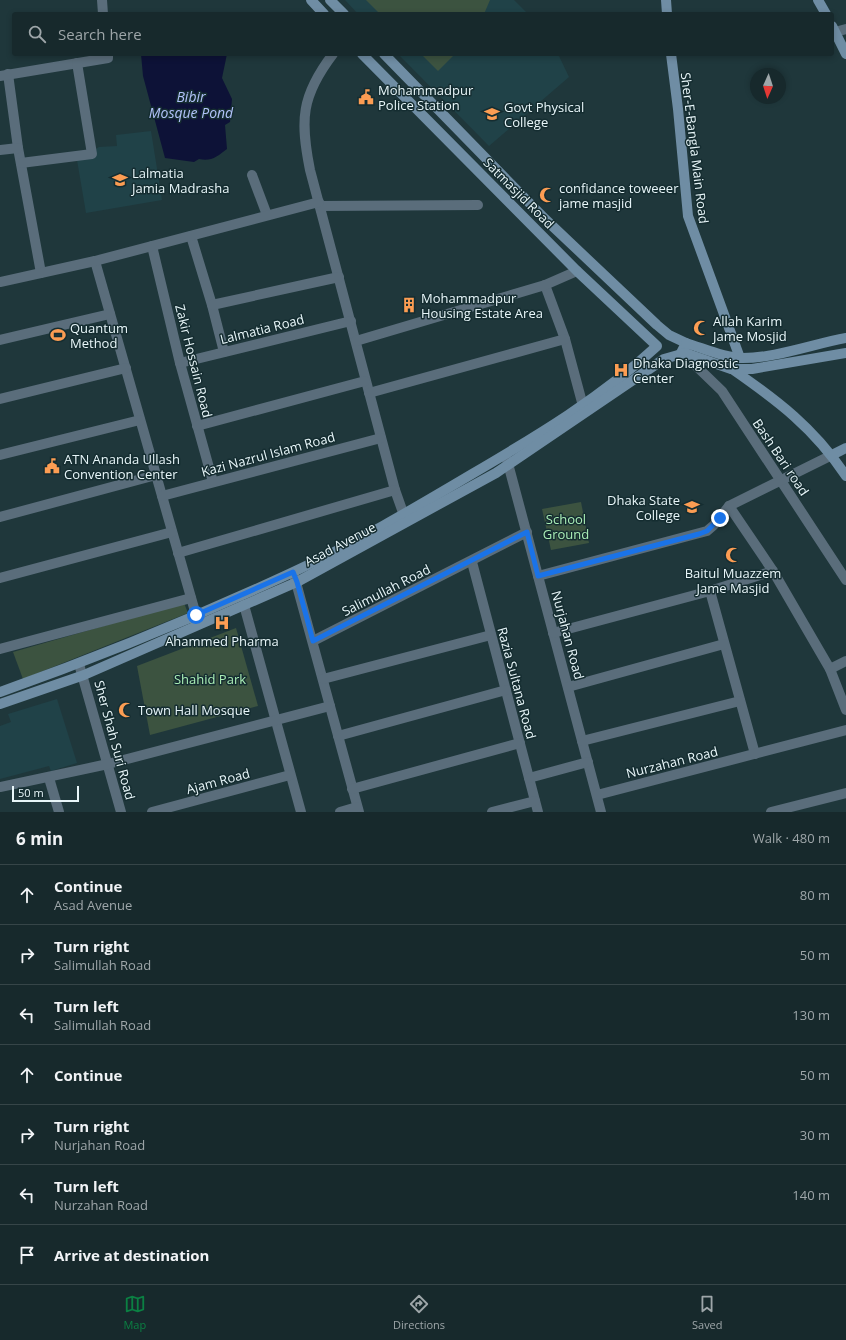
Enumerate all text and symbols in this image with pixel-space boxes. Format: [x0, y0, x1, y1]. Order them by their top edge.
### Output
search box [12, 12, 834, 56]
icon: search [26, 23, 48, 45]
text: Search here [58, 24, 142, 44]
north arrow [750, 68, 786, 104]
street label: Sher-E-Bangla Main Road [677, 71, 713, 225]
place label: Mohammadpur Police Station [378, 81, 474, 114]
water label: Bibir Mosque Pond [149, 87, 234, 122]
public building icon: Mohammadpur Police Station [357, 88, 375, 106]
place label: Govt Physical College [504, 98, 584, 131]
school or university icon: Govt Physical College [483, 105, 501, 123]
street label: Satmasjid Road [480, 154, 558, 232]
place label: Lalmatia Jamia Madrasha [130, 164, 229, 197]
school or university icon: Lalmatia Jamia Madrasha [111, 171, 129, 189]
place label: confidance toweeer jame masjid [558, 179, 679, 212]
mosque icon: confidance toweeer jame masjid [538, 186, 556, 204]
place label: Mohammadpur Housing Estate Area [421, 289, 543, 322]
building icon: Mohammadpur Housing Estate Area [400, 296, 418, 314]
street label: Zakir Hossain Road [171, 302, 217, 420]
street label: Lalmatia Road [218, 310, 306, 348]
place label: Allah Karim Jame Mosjid [711, 312, 787, 345]
place label: Quantum Method [70, 319, 128, 352]
mosque icon: Allah Karim Jame Mosjid [692, 319, 710, 337]
sports icon: Quantum Method [49, 326, 67, 344]
place label: Dhaka Diagnostic Center [633, 354, 738, 387]
hospital icon: Dhaka Diagnostic Center [612, 361, 630, 379]
street label: Bash Bari road [749, 415, 813, 499]
street label: Kazi Nazrul Islam Road [199, 427, 337, 481]
place label: ATN Ananda Ullash Convention Center [64, 450, 180, 483]
public building icon: ATN Ananda Ullash Convention Center [43, 457, 61, 475]
place label: Dhaka State College [607, 491, 680, 524]
school or university icon: Dhaka State College [683, 498, 701, 516]
route end [711, 509, 729, 527]
park label: School Ground [543, 510, 589, 543]
street label: Asad Avenue [301, 518, 379, 570]
mosque icon: Baitul Muazzem Jame Masjid [724, 546, 742, 564]
street label: Salimullah Road [339, 560, 433, 620]
place label: Baitul Muazzem Jame Masjid [685, 564, 781, 597]
street label: Nurjahan Road [548, 589, 588, 681]
route start [187, 606, 205, 624]
hospital icon: Ahammed Pharma [213, 614, 231, 632]
street label: Razia Sultana Road [493, 625, 541, 741]
place label: Ahammed Pharma [165, 632, 279, 650]
park label: Shahid Park [174, 670, 246, 688]
street label: Sher Shah Suri Road [90, 678, 140, 802]
mosque icon: Town Hall Mosque [117, 701, 135, 719]
place label: Town Hall Mosque [138, 701, 250, 719]
street label: Nurzahan Road [624, 742, 720, 782]
street label: Ajam Road [184, 764, 252, 798]
scale bar [12, 784, 79, 803]
text: 50 m [18, 785, 44, 800]
text: 6 min [16, 827, 63, 850]
text: Walk · 480 m [753, 829, 830, 847]
text: Continue [54, 876, 122, 896]
icon: ahead [16, 884, 38, 906]
text: 80 m [800, 886, 830, 904]
text: Asad Avenue [54, 896, 132, 914]
text: Turn right [54, 936, 129, 956]
icon: right [16, 944, 38, 966]
text: 50 m [800, 946, 830, 964]
text: Salimullah Road [54, 956, 151, 974]
text: Turn left [54, 996, 119, 1016]
icon: left [16, 1004, 38, 1026]
text: 130 m [792, 1006, 830, 1024]
text: Salimullah Road [54, 1016, 151, 1034]
icon: ahead [16, 1064, 38, 1086]
text: Continue [54, 1065, 122, 1085]
text: 50 m [800, 1066, 830, 1084]
text: Turn right [54, 1116, 129, 1136]
icon: right [16, 1124, 38, 1146]
text: 30 m [800, 1126, 830, 1144]
text: Nurjahan Road [54, 1136, 145, 1154]
text: Turn left [54, 1176, 119, 1196]
icon: left [16, 1184, 38, 1206]
text: 140 m [792, 1186, 830, 1204]
text: Nurzahan Road [54, 1196, 148, 1214]
icon: arrive [16, 1244, 38, 1266]
text: Arrive at destination [54, 1245, 209, 1265]
tab: Map [123, 1293, 146, 1332]
tab: Directions [393, 1293, 445, 1332]
tab: Saved [692, 1293, 723, 1332]

